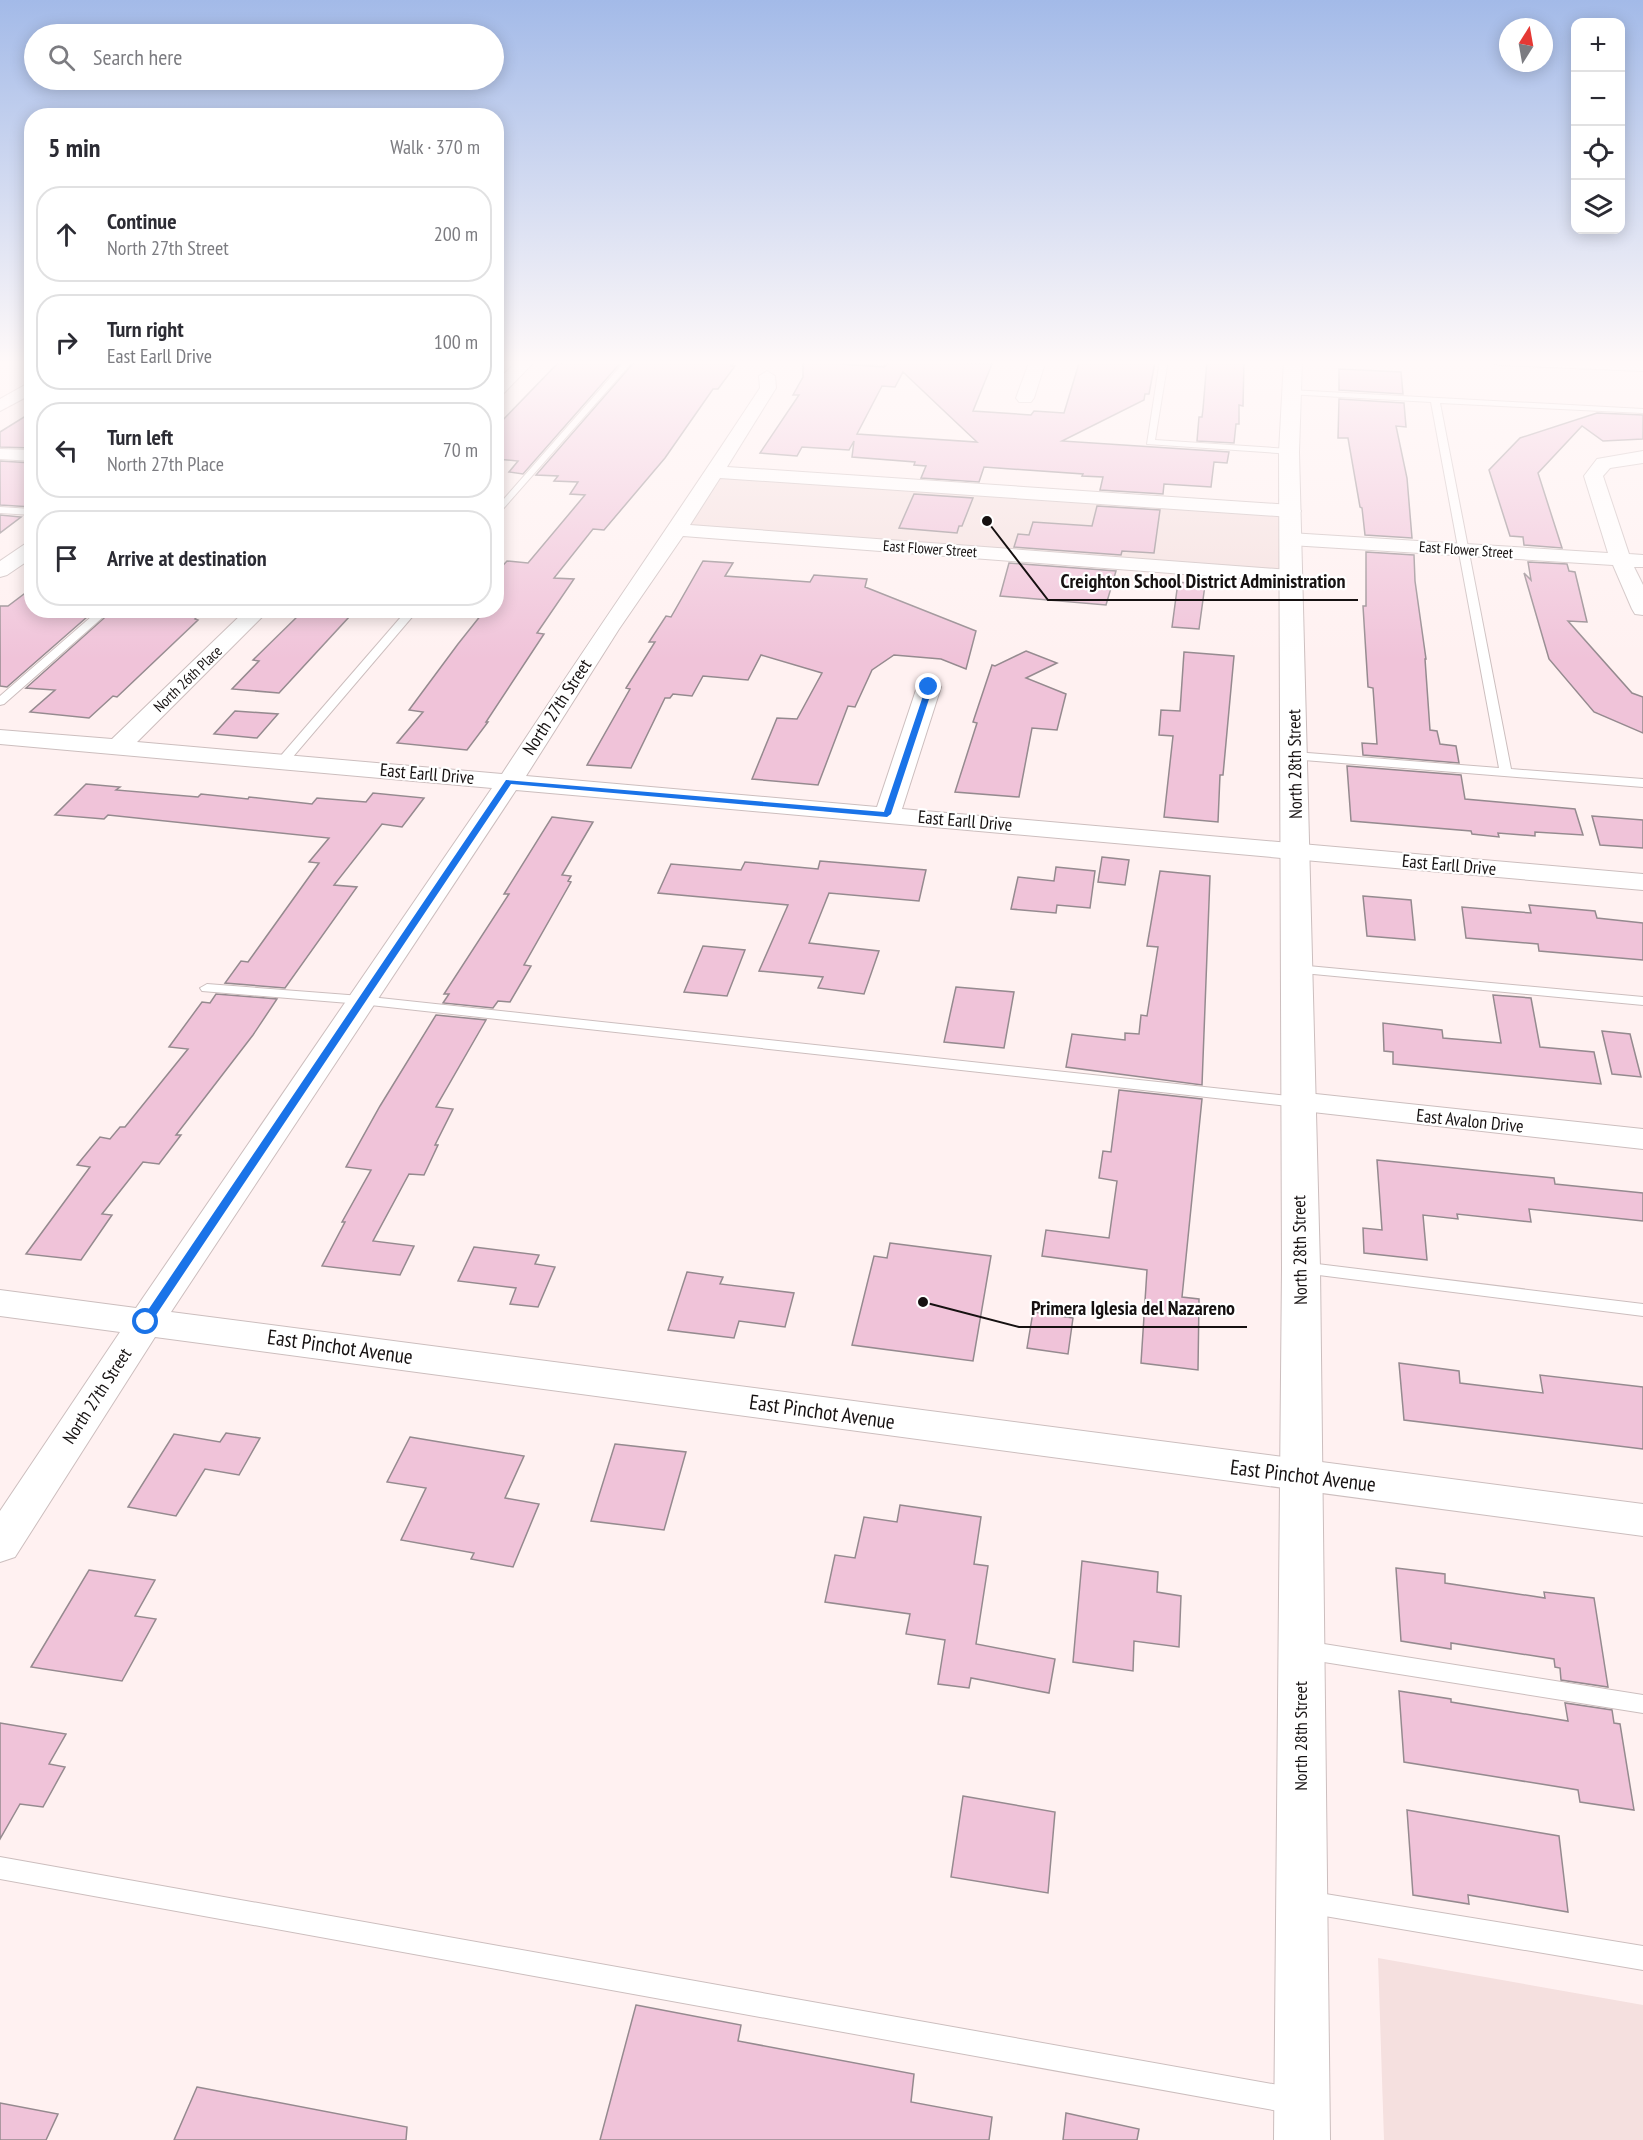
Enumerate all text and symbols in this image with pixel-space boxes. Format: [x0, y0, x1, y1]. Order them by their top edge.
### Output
north arrow [1499, 18, 1553, 72]
map controls [1571, 18, 1625, 234]
button: + [1571, 18, 1625, 72]
search box [24, 24, 504, 90]
icon: search [45, 41, 78, 74]
text: Search here [93, 43, 182, 71]
button: − [1571, 72, 1625, 126]
button: locate [1571, 126, 1625, 180]
text: 5 min [48, 131, 101, 164]
text: Walk · 370 m [390, 134, 480, 160]
button: layers [1571, 180, 1625, 234]
text: Continue [107, 207, 177, 235]
icon: ahead [50, 218, 83, 251]
text: 200 m [434, 221, 478, 247]
text: North 27th Street [107, 235, 229, 261]
text: Turn right [107, 315, 184, 343]
icon: right [50, 326, 83, 359]
text: 100 m [434, 329, 478, 355]
text: East Earll Drive [107, 343, 212, 369]
text: Turn left [107, 423, 173, 451]
icon: left [50, 434, 83, 467]
text: 70 m [443, 437, 478, 463]
text: North 27th Place [107, 451, 224, 477]
street label: East Flower Street [882, 536, 978, 561]
street label: East Flower Street [1418, 537, 1514, 562]
icon: arrive [50, 542, 83, 575]
text: Arrive at destination [107, 544, 267, 572]
callout: Creighton School District Administration [1048, 562, 1358, 600]
text: Creighton School District Administration [1061, 568, 1346, 594]
street label: North 26th Place [149, 641, 226, 716]
street label: North 27th Street [517, 655, 596, 759]
route end [915, 673, 941, 699]
street label: North 28th Street [1282, 709, 1307, 819]
street label: East Earll Drive [379, 758, 475, 789]
street label: East Earll Drive [917, 805, 1013, 836]
street label: East Earll Drive [1401, 849, 1497, 880]
street label: East Avalon Drive [1415, 1103, 1525, 1138]
street label: North 28th Street [1287, 1195, 1312, 1305]
callout: Primera Iglesia del Nazareno [1019, 1289, 1247, 1327]
text: Primera Iglesia del Nazareno [1031, 1295, 1235, 1321]
route start [132, 1308, 158, 1334]
street label: East Pinchot Avenue [266, 1323, 415, 1370]
street label: North 27th Street [57, 1344, 136, 1448]
street label: East Pinchot Avenue [748, 1388, 897, 1435]
street label: East Pinchot Avenue [1229, 1453, 1377, 1498]
street label: North 28th Street [1289, 1681, 1312, 1791]

